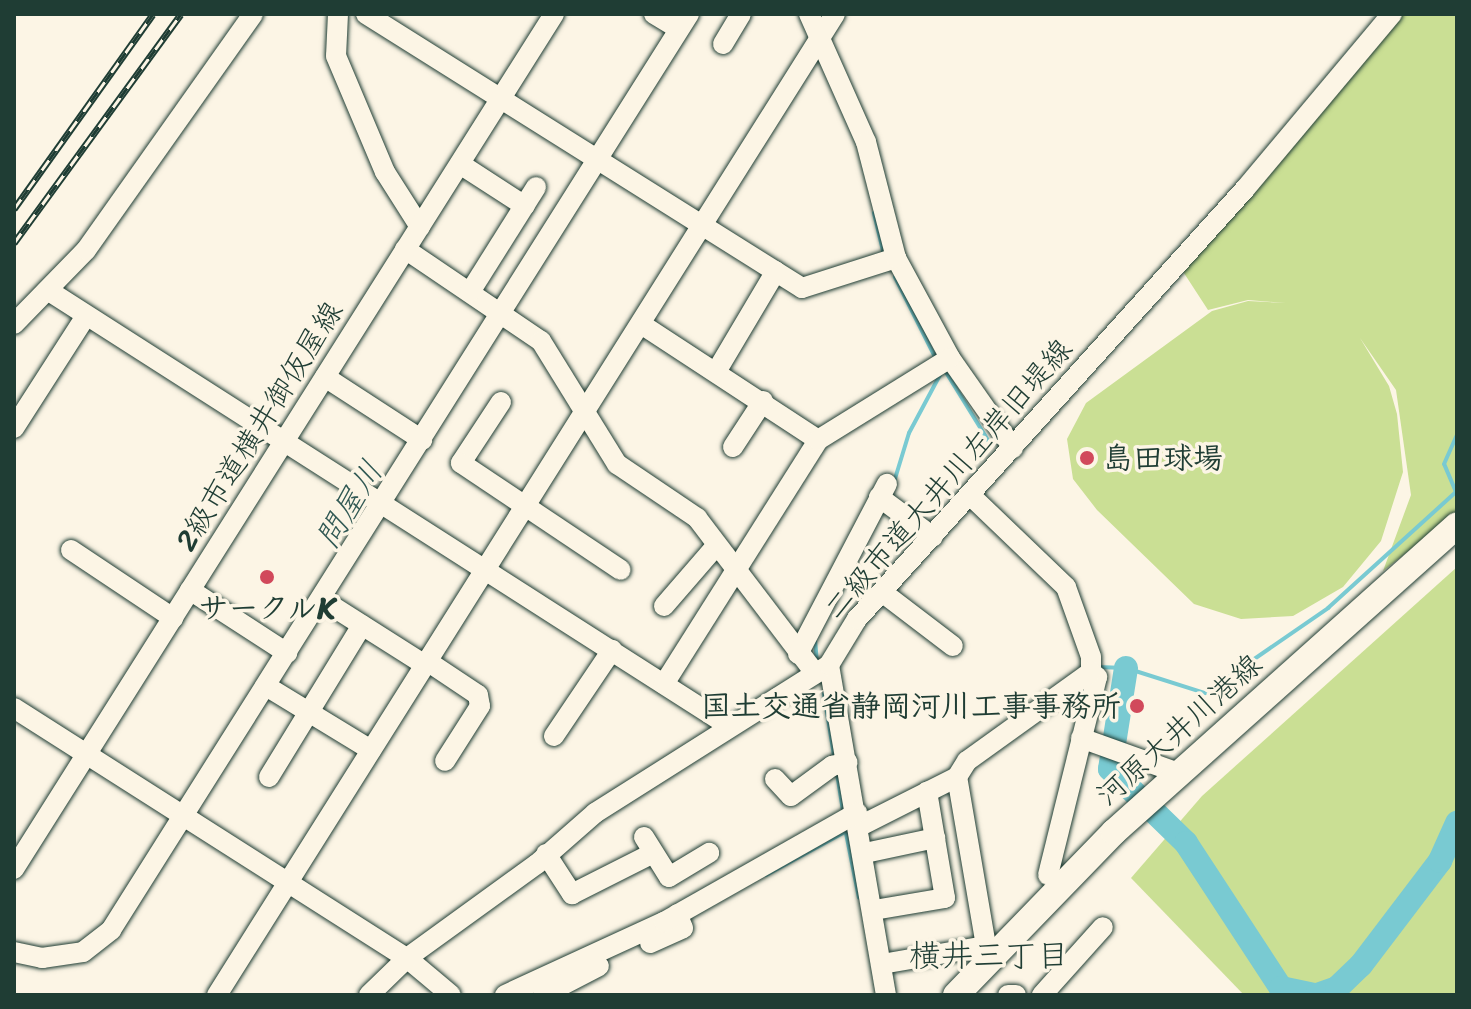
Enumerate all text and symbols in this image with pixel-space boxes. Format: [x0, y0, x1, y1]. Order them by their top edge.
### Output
street label: 2級市道横井御仮屋線 [168, 295, 350, 557]
street label: 二級市道大井川左岸旧堤線 [816, 331, 1080, 627]
place label: 島田球場 [1103, 440, 1223, 476]
marker: 島田球場 [1078, 449, 1096, 467]
water label: 問屋川 [308, 454, 392, 556]
marker: サークルK [258, 568, 276, 586]
place label: サークルK [198, 590, 336, 626]
street label: 河原大井川港線 [1089, 646, 1269, 814]
place label: 国土交通省静岡河川工事事務所 [701, 688, 1121, 724]
marker: 国土交通省静岡河川工事事務所 [1128, 697, 1146, 715]
district label: 横井三丁目 [909, 937, 1069, 975]

